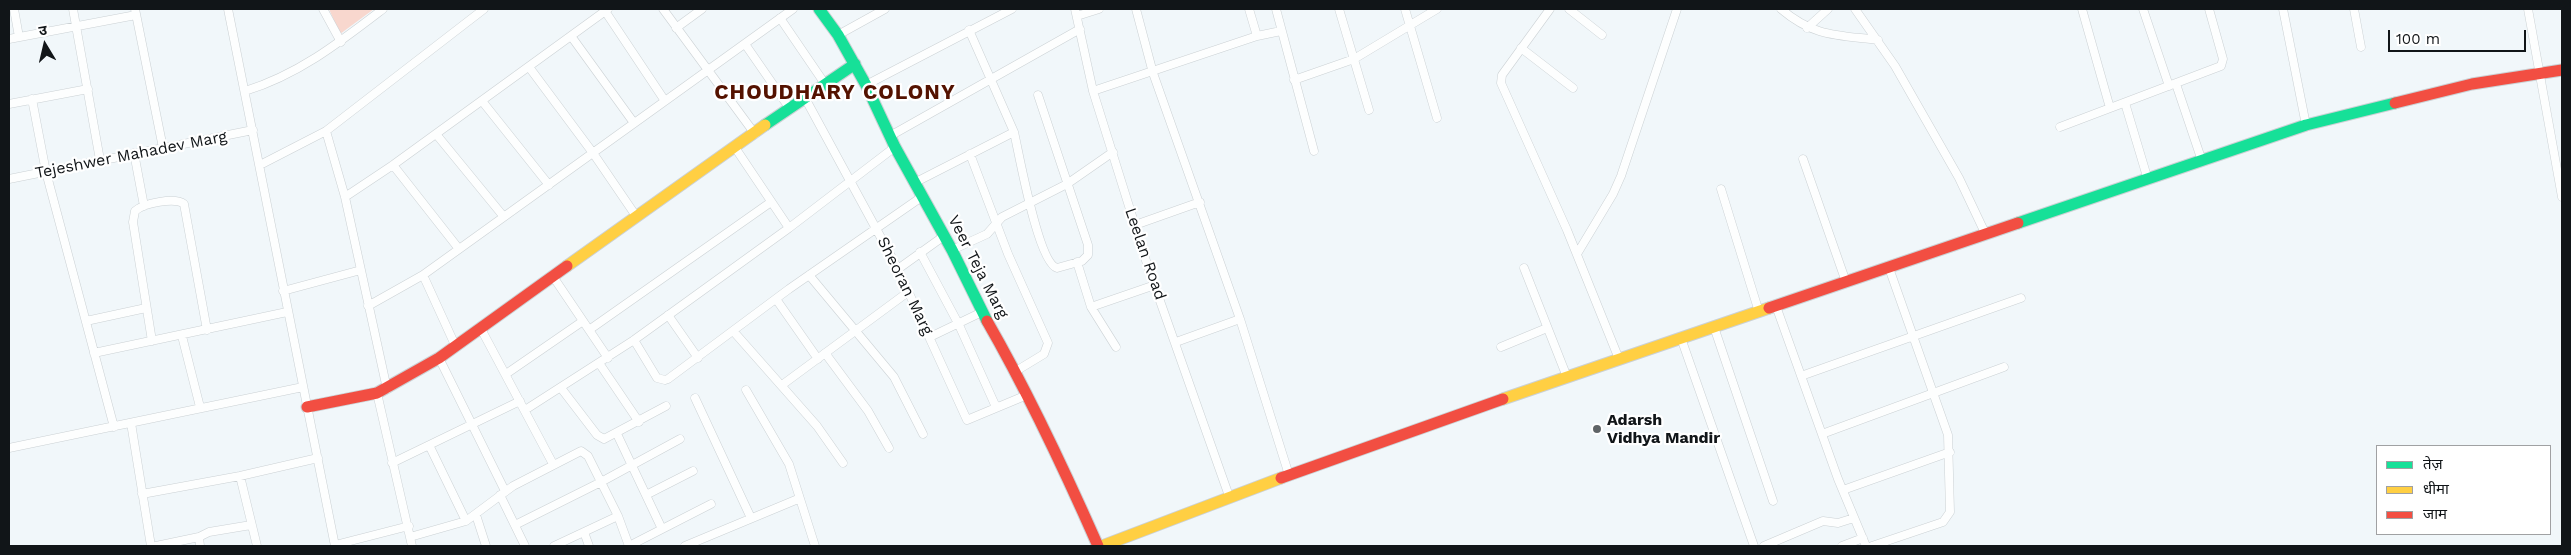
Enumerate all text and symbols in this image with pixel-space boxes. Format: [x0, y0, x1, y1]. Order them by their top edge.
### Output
north arrow [20, 20, 70, 70]
scale bar [2391, 20, 2528, 52]
text: उ [37, 22, 48, 39]
text: 100 m [2396, 30, 2440, 48]
district label: CHOUDHARY COLONY [712, 80, 958, 106]
street label: Tejeshwer Mahadev Marg [34, 127, 228, 183]
street label: Leelan Road [1120, 205, 1170, 303]
street label: Veer Teja Marg [944, 212, 1012, 322]
street label: Sheoran Marg [873, 234, 937, 338]
place label: Adarsh Vidhya Mandir [1607, 410, 1720, 448]
marker: Adarsh Vidhya Mandir [1591, 423, 1603, 435]
legend [2376, 445, 2551, 535]
text: तेज़ [2423, 455, 2443, 473]
text: धीमा [2423, 480, 2449, 498]
text: जाम [2423, 505, 2447, 523]

